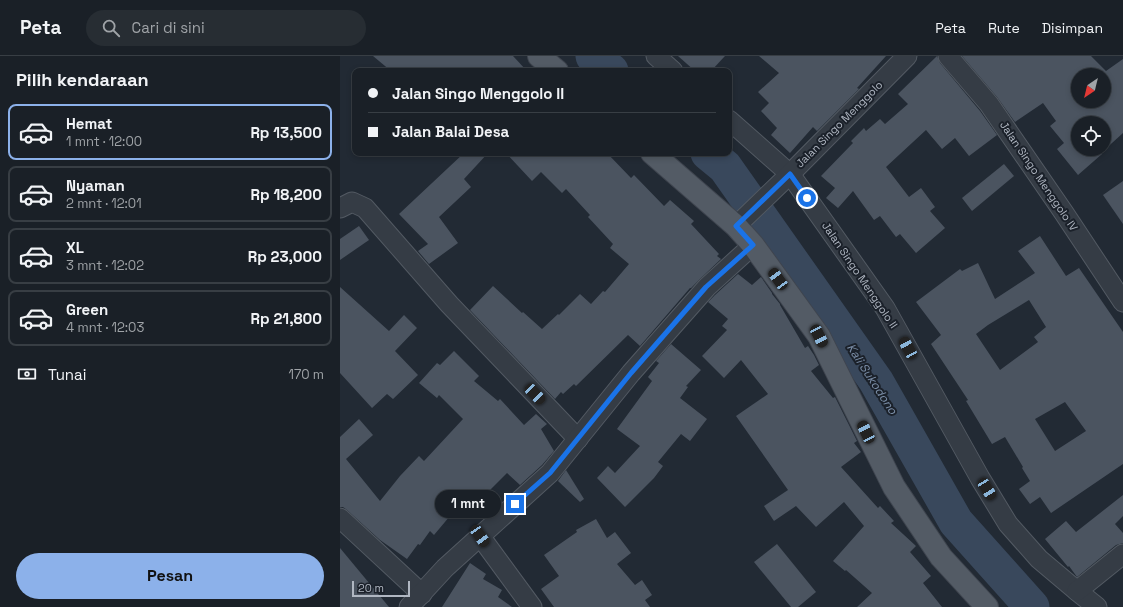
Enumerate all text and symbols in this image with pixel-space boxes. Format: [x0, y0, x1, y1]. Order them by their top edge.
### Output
search box [86, 10, 366, 46]
text: Peta [20, 15, 62, 40]
icon: search [100, 17, 122, 39]
text: Cari di sini [132, 18, 205, 37]
text: Peta [935, 19, 966, 37]
text: Rute [988, 19, 1020, 37]
text: Disimpan [1042, 19, 1103, 37]
text: Pilih kendaraan [16, 68, 149, 91]
north arrow [1071, 68, 1111, 108]
map controls [1071, 68, 1111, 156]
street label: Jalan Singo Menggolo [793, 77, 886, 170]
text: Jalan Singo Menggolo II [392, 84, 564, 103]
icon: car [18, 114, 54, 150]
text: Hemat [66, 114, 112, 133]
button: locate [1071, 116, 1111, 156]
street label: Jalan Singo Menggolo IV [997, 118, 1081, 234]
text: Jalan Balai Desa [392, 122, 509, 141]
text: Rp 13,500 [250, 123, 322, 142]
text: 1 mnt · 12:00 [66, 133, 142, 150]
icon: car [18, 176, 54, 212]
text: Nyaman [66, 176, 125, 195]
text: Rp 18,200 [251, 185, 322, 204]
route start [798, 189, 816, 207]
text: 2 mnt · 12:01 [66, 195, 142, 212]
street label: Jalan Singo Menggolo II [819, 219, 901, 331]
icon: car [18, 238, 54, 274]
text: XL [66, 238, 84, 257]
text: Rp 23,000 [248, 247, 322, 266]
text: 3 mnt · 12:02 [66, 257, 144, 274]
car [766, 266, 790, 292]
icon: car [18, 300, 54, 336]
text: Green [66, 300, 108, 319]
text: Rp 21,800 [251, 309, 322, 328]
text: 4 mnt · 12:03 [66, 319, 144, 336]
car [808, 323, 830, 349]
car [897, 335, 919, 361]
water label: Kali Sukodono [843, 341, 901, 418]
icon: cash [16, 363, 38, 385]
text: Tunai [48, 365, 86, 384]
text: 170 m [288, 366, 324, 383]
car [522, 381, 548, 407]
car [855, 419, 877, 445]
car [976, 476, 998, 502]
callout: 1 mnt [435, 490, 501, 518]
text: 1 mnt [451, 495, 485, 512]
route end [506, 495, 524, 513]
car [468, 523, 492, 549]
button: Pesan [16, 553, 324, 599]
scale bar [352, 579, 410, 598]
text: 20 m [358, 581, 384, 595]

